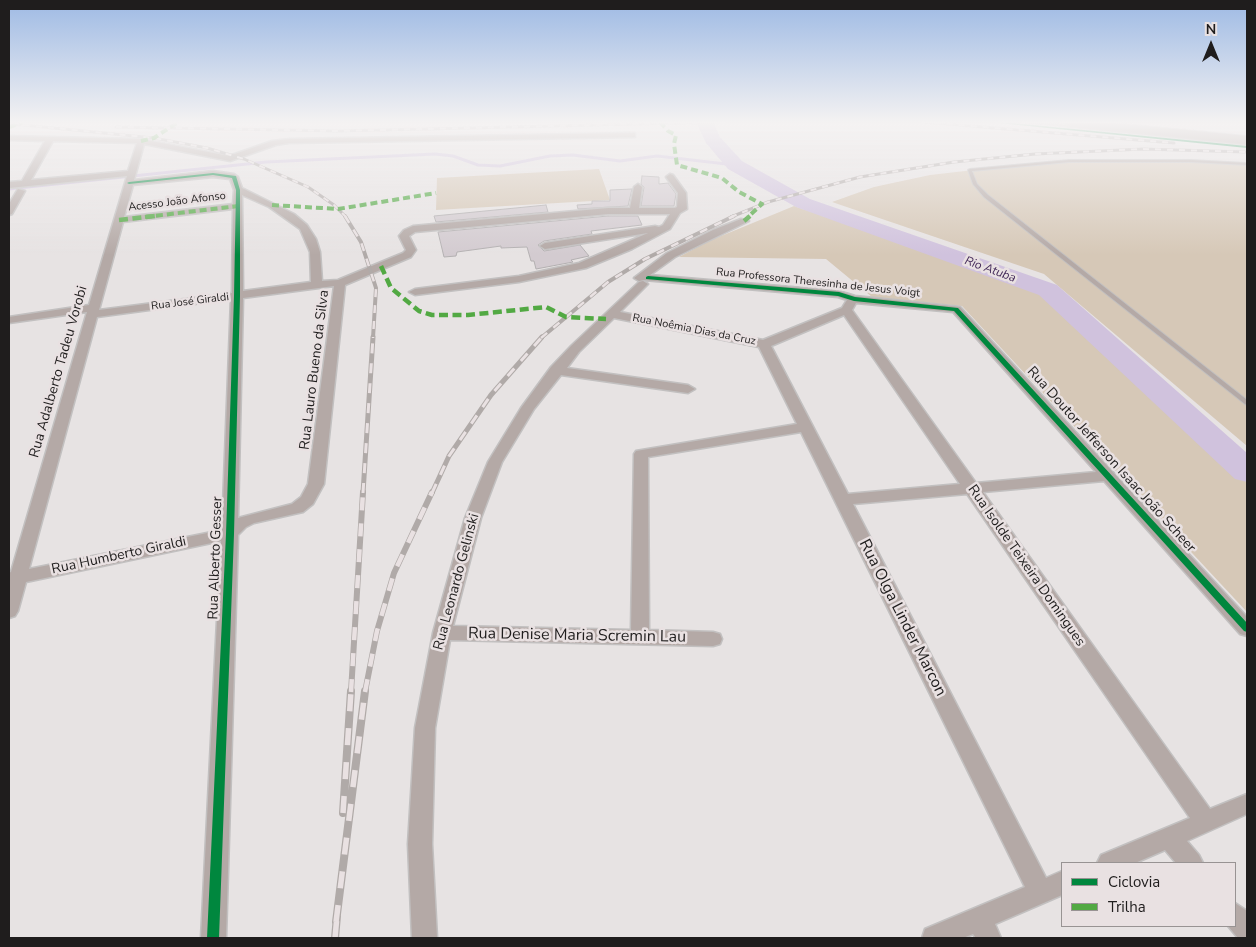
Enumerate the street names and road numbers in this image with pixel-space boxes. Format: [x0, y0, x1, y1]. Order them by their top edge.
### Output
street label: Acesso João Afonso [128, 189, 226, 215]
street label: Rua Professora Theresinha de Jesus Voigt [715, 266, 921, 300]
street label: Rua Adalberto Tadeu Vorobi [26, 284, 92, 460]
street label: Rua Lauro Bueno da Silva [297, 289, 333, 451]
street label: Rua José Giraldi [150, 291, 230, 313]
street label: Rua Noêmia Dias da Cruz [631, 312, 757, 348]
street label: Rua Doutor Jefferson Isaac João Scheer [1023, 364, 1199, 556]
street label: Rua Isolde Teixeira Domingues [964, 482, 1088, 650]
street label: Rua Alberto Gesser [205, 496, 227, 620]
street label: Rua Leonardo Gelinski [431, 512, 483, 652]
street label: Rua Humberto Giraldi [50, 534, 188, 578]
street label: Rua Olga Linder Marcon [854, 536, 950, 700]
street label: Rua Denise Maria Scremin Lau [468, 624, 686, 648]

